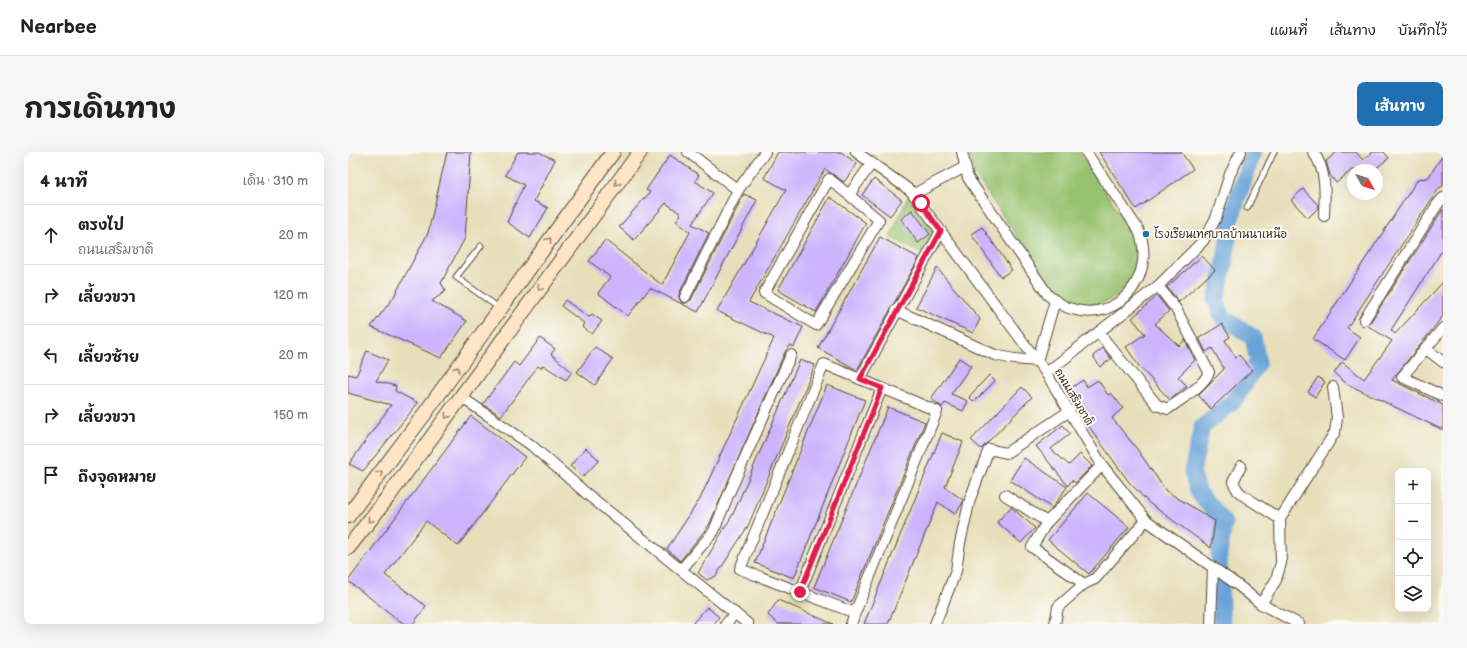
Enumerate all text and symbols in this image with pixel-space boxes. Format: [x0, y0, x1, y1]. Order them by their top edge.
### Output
text: Nearbee [20, 16, 97, 39]
text: แผนที่ [1270, 22, 1307, 39]
text: เส้นทาง [1329, 22, 1376, 39]
text: บันทึกไว้ [1398, 22, 1447, 39]
button: เส้นทาง [1357, 82, 1443, 126]
text: การเดินทาง [24, 93, 176, 126]
north arrow [1347, 164, 1383, 200]
text: 4 นาที [40, 172, 87, 192]
text: เดิน · 310 m [243, 173, 308, 189]
one-way arrow [615, 179, 622, 186]
route start [912, 194, 930, 212]
text: ตรงไป [78, 216, 124, 235]
icon: ahead [40, 224, 62, 246]
place label: โรงเรียนเทศบาลบ้านนาเหนือ [1154, 226, 1287, 241]
text: 20 m [278, 227, 308, 243]
marker: โรงเรียนเทศบาลบ้านนาเหนือ [1141, 229, 1151, 239]
one-way arrow [544, 238, 551, 245]
text: ถนนเสริมชาติ [78, 242, 154, 258]
one-way arrow [537, 283, 544, 290]
icon: right [40, 284, 62, 306]
text: 120 m [273, 287, 308, 303]
text: เลี้ยวขวา [78, 288, 136, 307]
icon: left [40, 344, 62, 366]
text: 20 m [278, 347, 308, 363]
text: เลี้ยวซ้าย [78, 348, 139, 367]
one-way arrow [452, 366, 459, 373]
street label: ถนนเสริมชาติ [1052, 366, 1097, 428]
icon: right [40, 404, 62, 426]
text: 150 m [274, 407, 308, 423]
text: เลี้ยวขวา [78, 408, 136, 427]
one-way arrow [445, 411, 452, 418]
icon: arrive [40, 464, 62, 486]
text: ถึงจุดหมาย [78, 468, 156, 487]
map controls [1395, 468, 1431, 612]
button: + [1395, 468, 1431, 504]
one-way arrow [375, 471, 382, 478]
button: − [1395, 504, 1431, 540]
one-way arrow [368, 516, 375, 523]
button: locate [1395, 540, 1431, 576]
button: layers [1395, 576, 1431, 612]
route end [791, 583, 809, 601]

